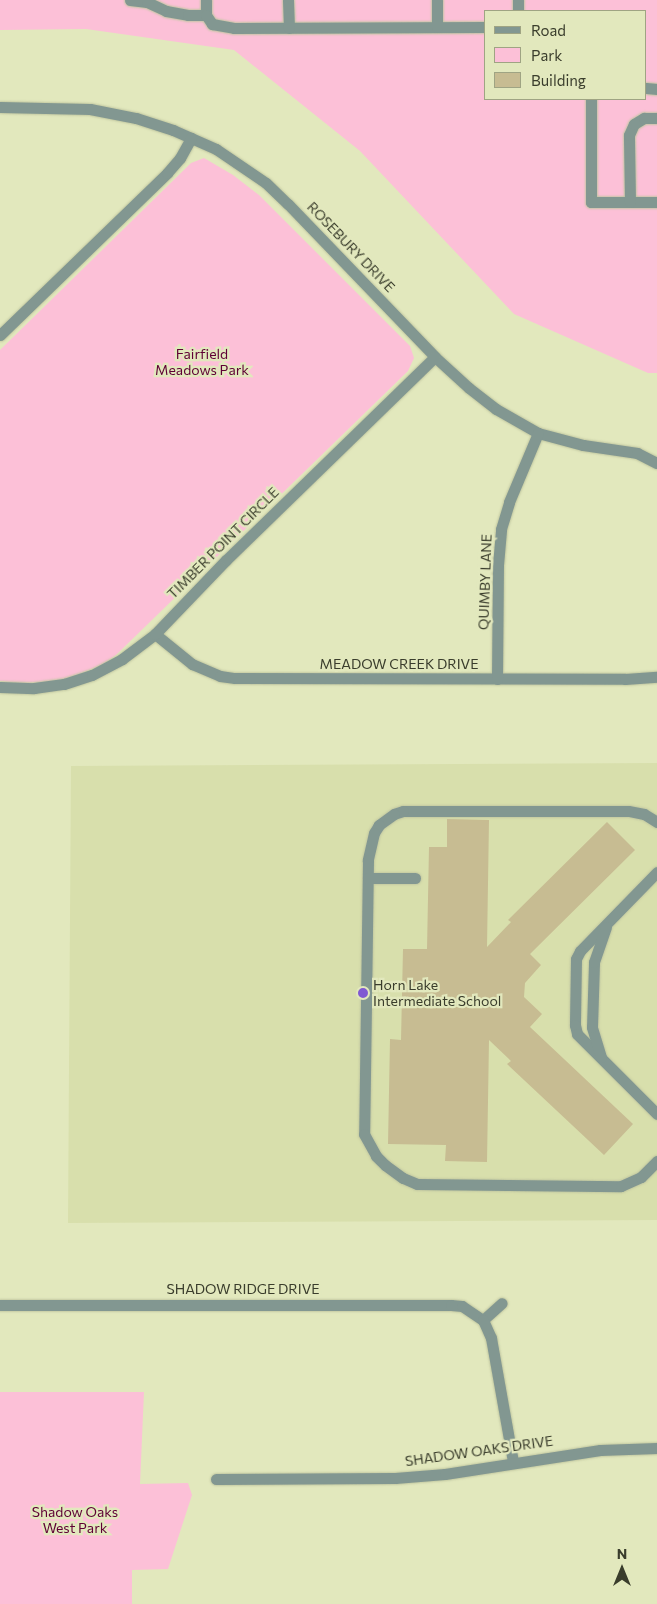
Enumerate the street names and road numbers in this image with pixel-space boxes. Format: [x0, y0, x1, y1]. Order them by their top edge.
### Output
street label: ROSEBURY DRIVE [304, 198, 398, 296]
street label: TIMBER POINT CIRCLE [164, 484, 282, 602]
street label: QUIMBY LANE [475, 534, 495, 630]
street label: MEADOW CREEK DRIVE [320, 656, 478, 672]
street label: SHADOW RIDGE DRIVE [166, 1281, 320, 1297]
street label: SHADOW OAKS DRIVE [404, 1432, 554, 1470]

